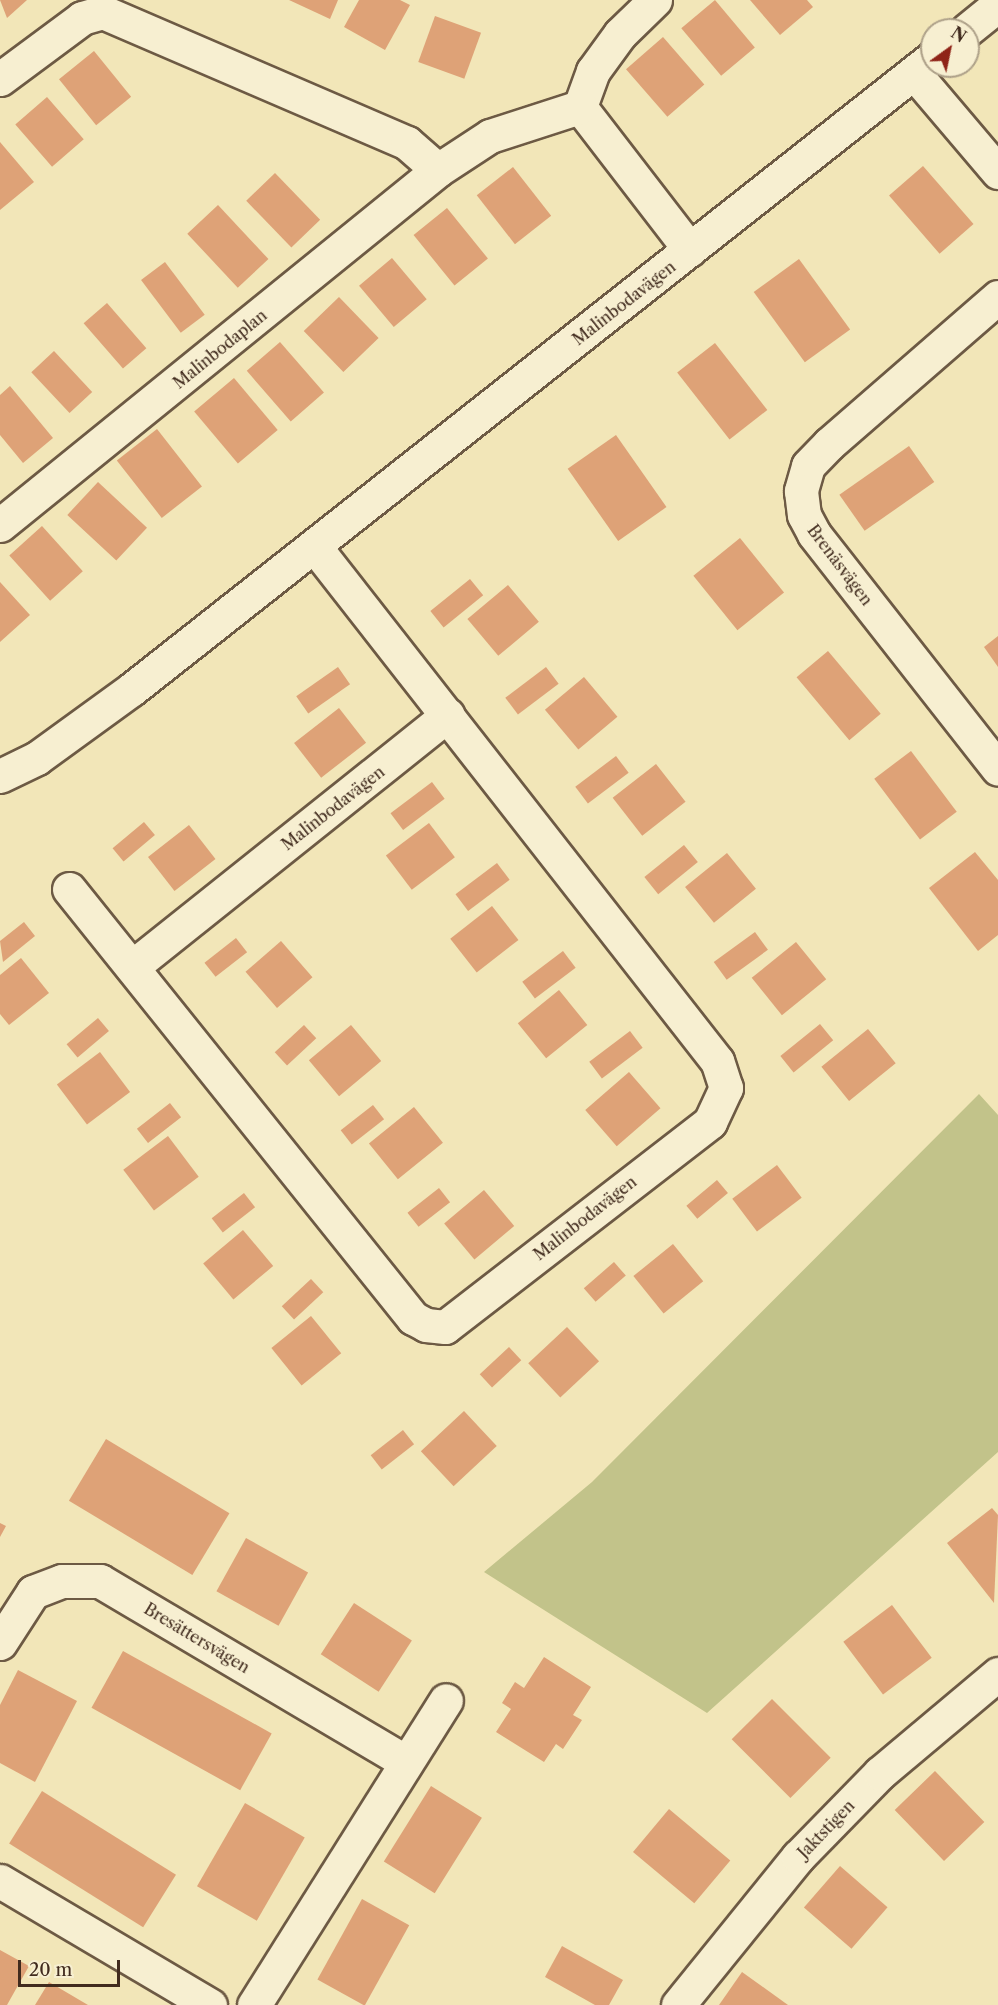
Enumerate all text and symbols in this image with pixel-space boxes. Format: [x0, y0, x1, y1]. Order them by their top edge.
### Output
north arrow [920, 18, 980, 78]
text: N [947, 22, 970, 47]
street label: Malinbodavägen [569, 257, 679, 349]
street label: Malinbodaplan [169, 305, 271, 393]
street label: Brenäsvägen [803, 521, 877, 609]
street label: Malinbodavägen [278, 762, 388, 854]
street label: Malinbodavägen [530, 1172, 640, 1264]
street label: Bresättersvägen [141, 1599, 253, 1677]
street label: Jaktstigen [794, 1796, 858, 1862]
scale bar [21, 1948, 123, 1986]
text: 20 m [29, 1959, 72, 1981]

